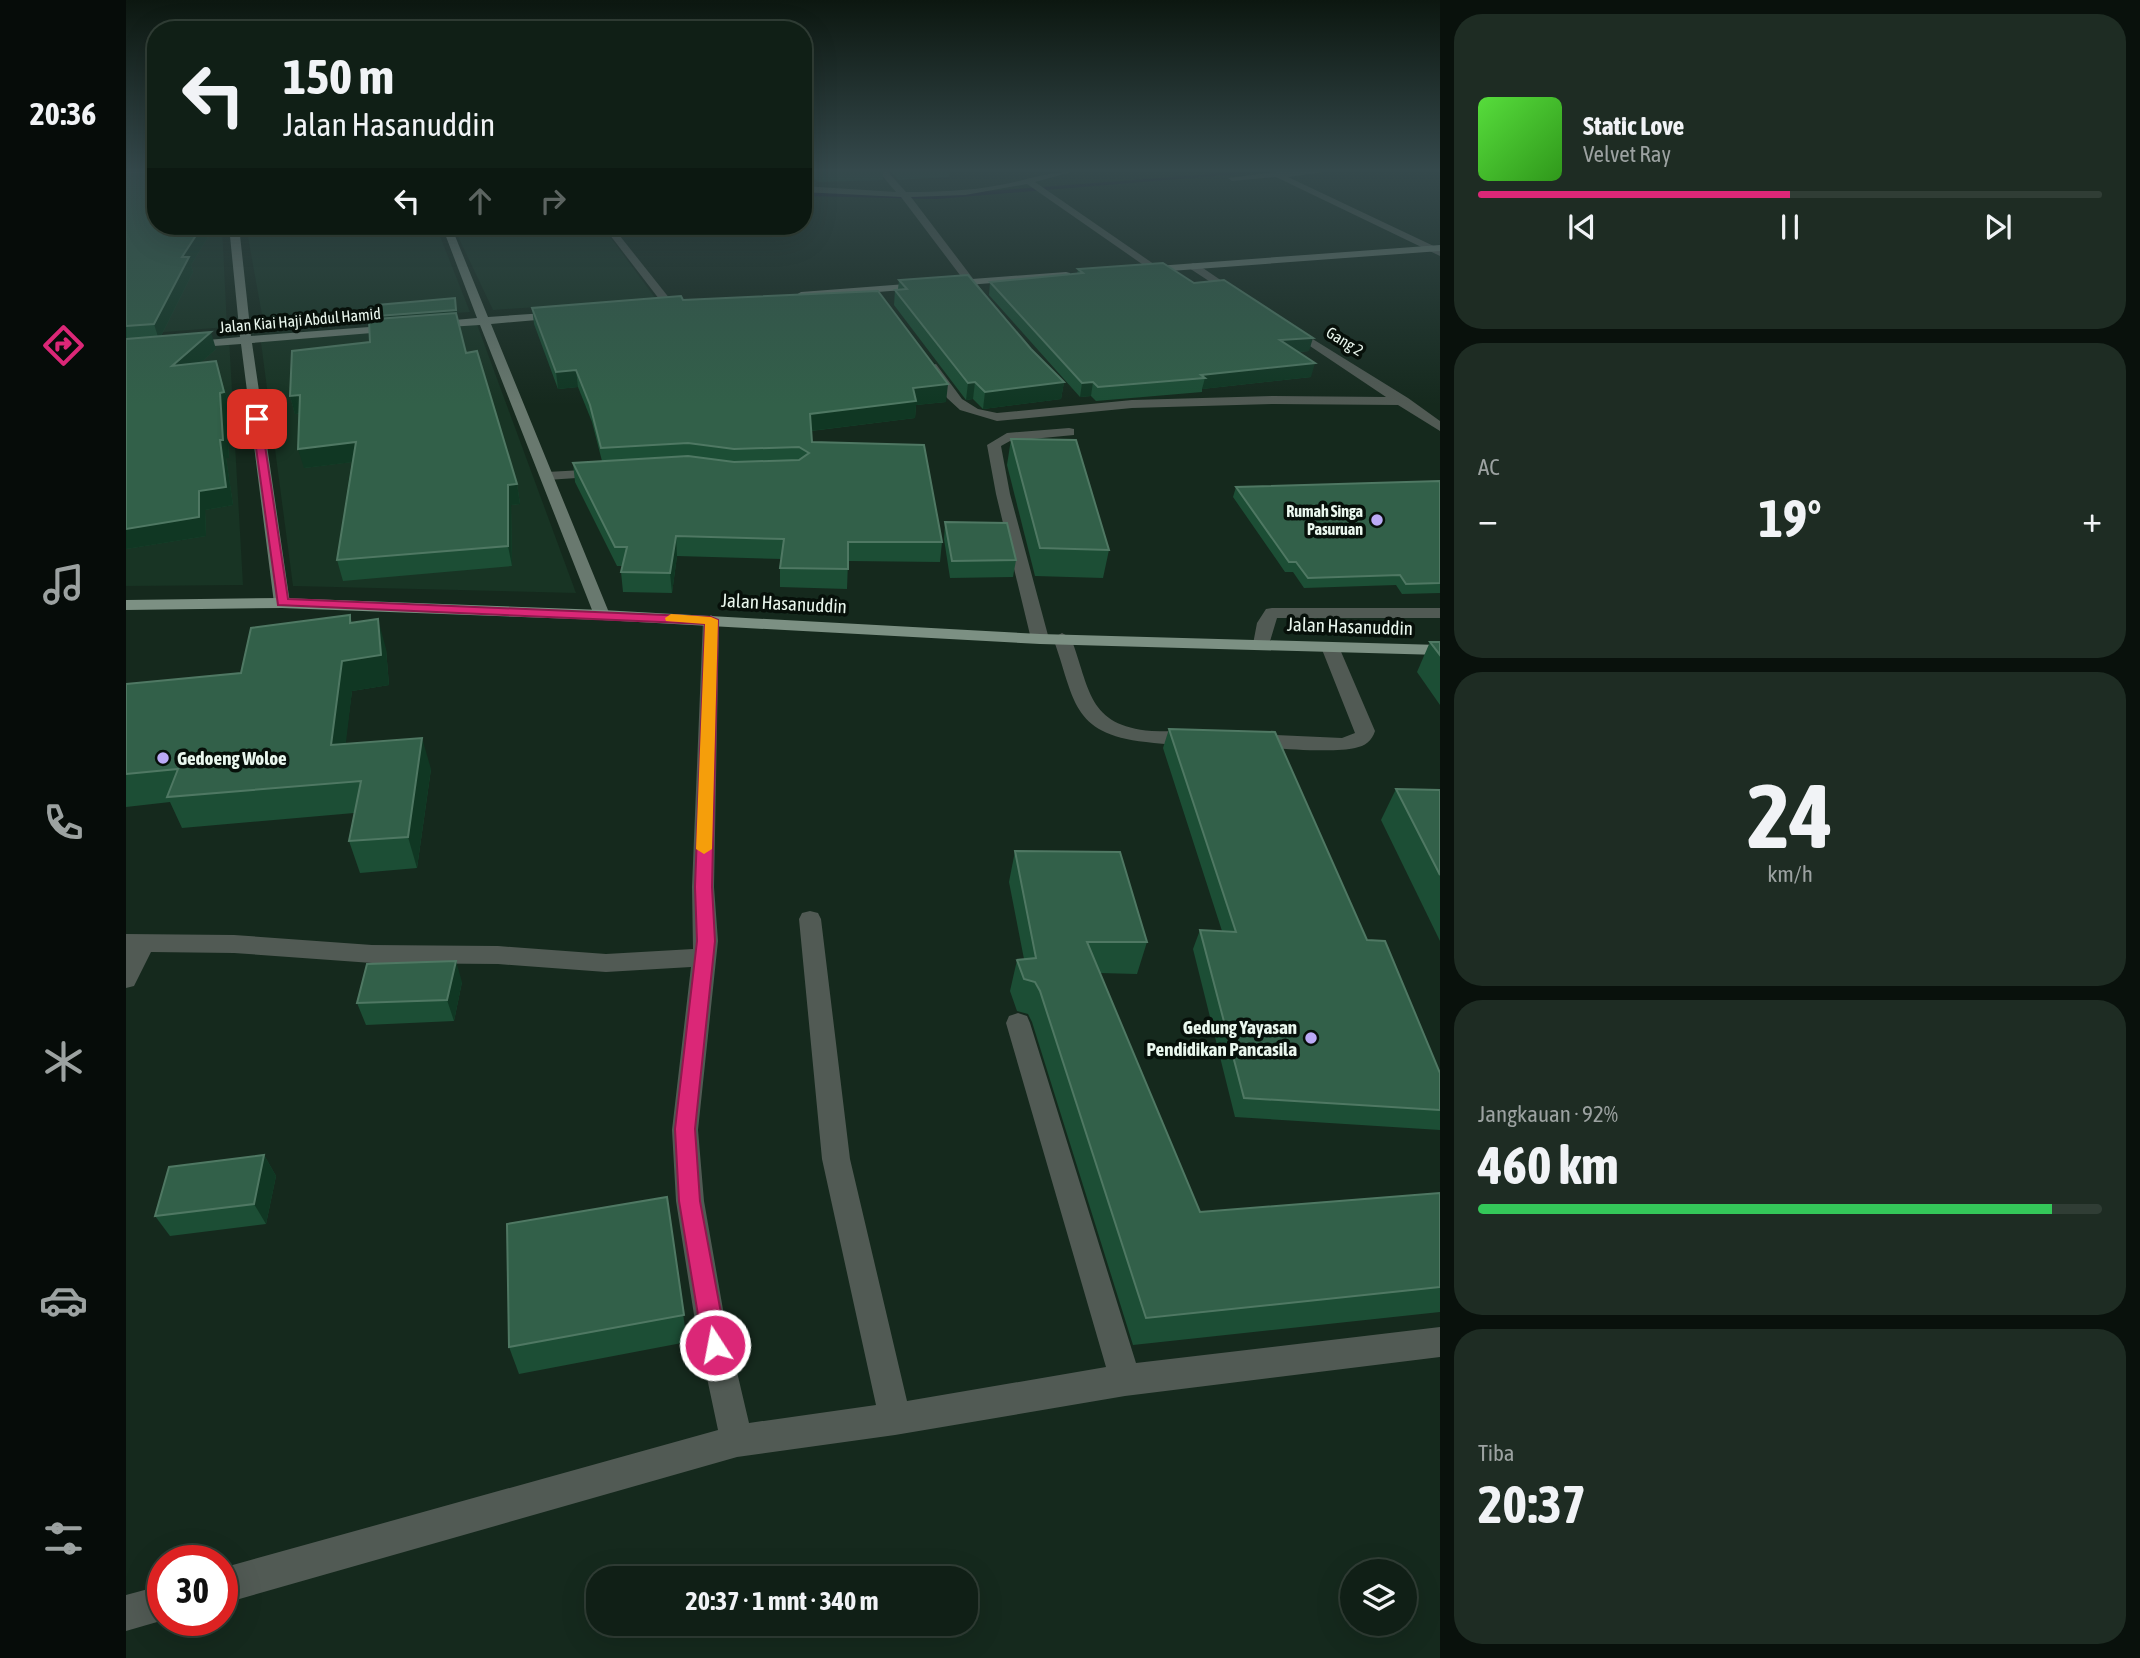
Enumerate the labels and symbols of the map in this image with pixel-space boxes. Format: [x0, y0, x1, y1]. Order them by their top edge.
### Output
street label: Jalan Kiai Haji Abdul Hamid [219, 304, 382, 337]
street label: Gang 2 [1323, 323, 1367, 360]
pin [227, 389, 287, 449]
place label: Rumah Singa Pasuruan [1286, 502, 1363, 538]
marker: Rumah Singa Pasuruan [1369, 512, 1385, 528]
street label: Jalan Hasanuddin [721, 589, 847, 617]
street label: Jalan Hasanuddin [1287, 613, 1413, 639]
place label: Gedoeng Woloe [177, 747, 287, 769]
marker: Gedoeng Woloe [155, 750, 171, 766]
place label: Gedung Yayasan Pendidikan Pancasila [1146, 1016, 1297, 1060]
marker: Gedung Yayasan Pendidikan Pancasila [1303, 1030, 1319, 1046]
position arrow [678, 1308, 752, 1382]
speed limit sign: 30 [147, 1545, 238, 1636]

